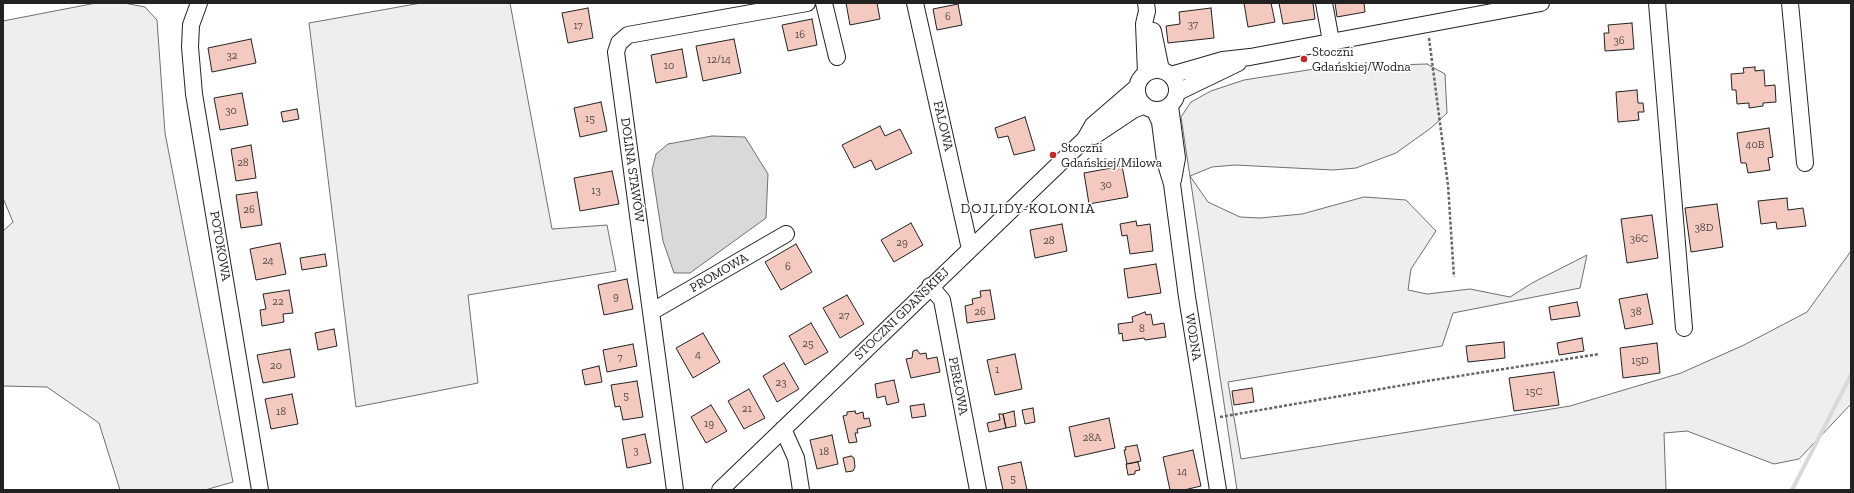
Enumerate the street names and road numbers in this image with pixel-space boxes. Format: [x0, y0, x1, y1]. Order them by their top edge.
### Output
street label: FALOWA [930, 99, 956, 153]
street label: DOLINA STAWÓW [617, 117, 647, 223]
street label: POTOKOWA [206, 210, 234, 282]
street label: PROMOWA [687, 250, 751, 296]
street label: STOCZNI GDAŃSKIEJ [851, 265, 953, 363]
street label: WODNA [1182, 312, 1204, 362]
street label: PERŁOWA [945, 355, 971, 417]

